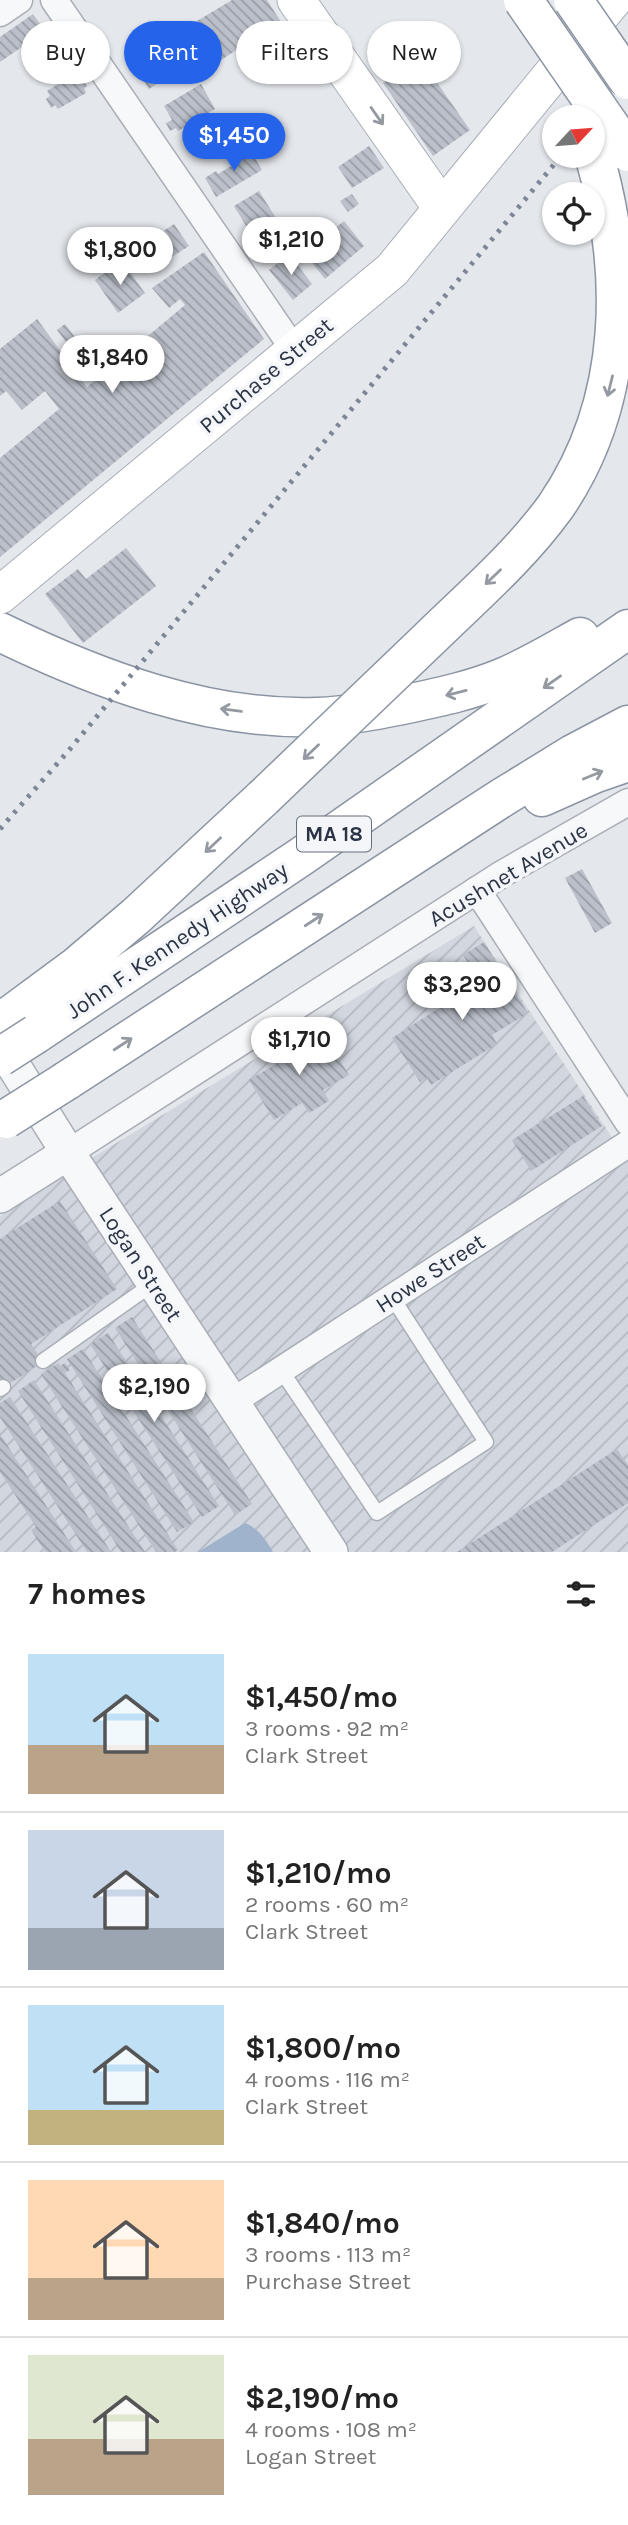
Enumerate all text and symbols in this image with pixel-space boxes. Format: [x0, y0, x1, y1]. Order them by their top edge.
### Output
chip: Buy [21, 21, 110, 84]
chip: Rent [124, 21, 222, 84]
chip: Filters [236, 21, 353, 84]
chip: New [367, 21, 461, 84]
north arrow [542, 105, 606, 168]
map controls [542, 105, 605, 245]
one-way arrow [370, 106, 384, 125]
pin: $1,450 [177, 114, 291, 173]
text: $1,450 [198, 122, 270, 149]
button: locate [542, 182, 605, 245]
pin: $1,210 [234, 218, 348, 277]
text: $1,210 [258, 226, 324, 253]
pin: $1,800 [63, 228, 177, 287]
text: $1,800 [83, 236, 157, 263]
street label: Purchase Street [194, 312, 339, 439]
pin: $1,840 [55, 336, 169, 395]
text: $1,840 [76, 344, 148, 371]
one-way arrow [603, 374, 616, 397]
one-way arrow [485, 569, 502, 586]
one-way arrow [543, 675, 562, 689]
one-way arrow [445, 687, 468, 700]
one-way arrow [221, 703, 243, 716]
one-way arrow [303, 743, 320, 760]
one-way arrow [581, 767, 603, 780]
road number: MA 18 [297, 816, 371, 852]
street label: Acushnet Avenue [424, 816, 593, 932]
one-way arrow [205, 836, 222, 853]
street label: John F. Kennedy Highway [62, 856, 293, 1025]
one-way arrow [303, 912, 323, 926]
pin: $3,290 [405, 962, 519, 1022]
text: $3,290 [423, 971, 501, 998]
pin: $1,710 [242, 1018, 356, 1077]
text: $1,710 [267, 1026, 331, 1053]
one-way arrow [113, 1036, 132, 1051]
street label: Logan Street [93, 1202, 188, 1327]
street label: Howe Street [370, 1228, 490, 1319]
pin: $2,190 [97, 1364, 211, 1424]
text: $2,190 [118, 1373, 190, 1400]
icon: filters [562, 1575, 600, 1613]
text: 7 homes [28, 1576, 146, 1612]
text: $1,450/mo [245, 1679, 398, 1715]
icon: home [84, 1682, 168, 1766]
text: 3 rooms · 92 m² [245, 1715, 409, 1742]
text: Clark Street [245, 1742, 368, 1769]
text: $1,210/mo [245, 1855, 391, 1891]
icon: home [84, 1858, 168, 1942]
text: 2 rooms · 60 m² [245, 1891, 409, 1918]
text: Clark Street [245, 1918, 368, 1945]
text: $1,800/mo [245, 2030, 401, 2066]
icon: home [84, 2033, 168, 2117]
text: 4 rooms · 116 m² [245, 2066, 410, 2093]
text: Clark Street [245, 2093, 368, 2120]
text: $1,840/mo [245, 2205, 400, 2241]
icon: home [84, 2208, 168, 2292]
text: 3 rooms · 113 m² [245, 2241, 411, 2268]
text: Purchase Street [245, 2268, 411, 2295]
text: $2,190/mo [245, 2380, 399, 2416]
icon: home [84, 2383, 168, 2467]
text: 4 rooms · 108 m² [245, 2416, 417, 2443]
text: Logan Street [245, 2443, 376, 2470]

